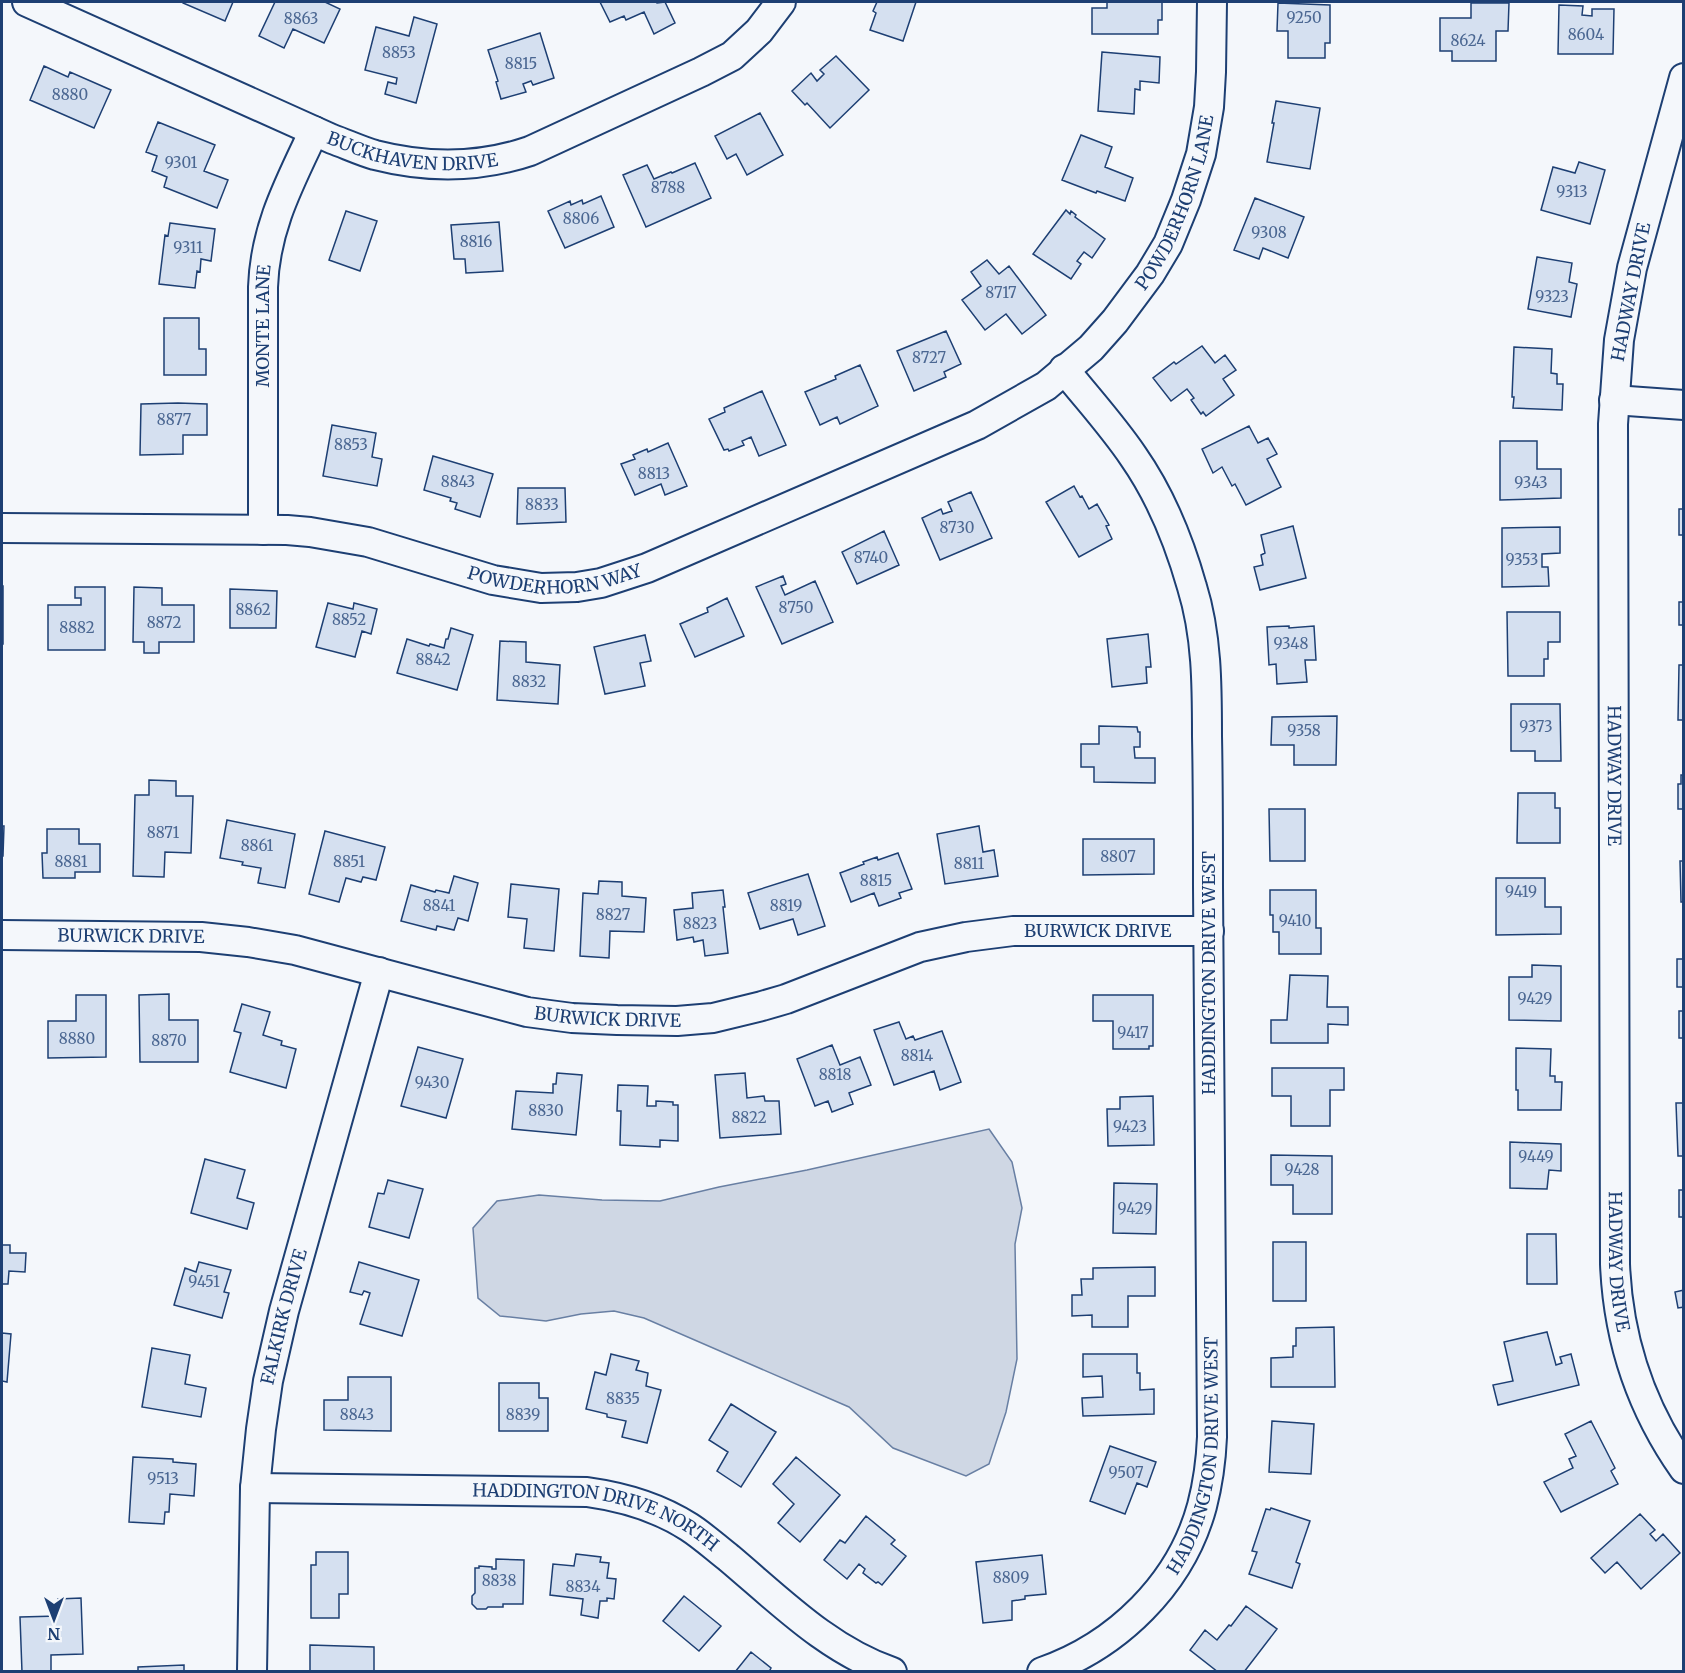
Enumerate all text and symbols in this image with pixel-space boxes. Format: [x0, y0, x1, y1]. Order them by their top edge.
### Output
house number: 9250 [1286, 8, 1322, 27]
house number: 8863 [284, 9, 318, 28]
house number: 8604 [1568, 25, 1604, 44]
house number: 8624 [1450, 31, 1486, 50]
house number: 8853 [382, 43, 416, 62]
house number: 8815 [505, 54, 537, 73]
house number: 8880 [52, 85, 88, 104]
street label: POWDERHORN LANE [1130, 113, 1219, 294]
street label: BUCKHAVEN DRIVE [324, 126, 500, 175]
house number: 9301 [165, 153, 198, 172]
house number: 8788 [651, 178, 685, 197]
house number: 9313 [1556, 182, 1588, 201]
house number: 8806 [563, 209, 599, 228]
street label: HADWAY DRIVE [1606, 220, 1655, 363]
house number: 9308 [1251, 223, 1287, 242]
house number: 8816 [460, 232, 492, 251]
house number: 9311 [173, 238, 203, 257]
street label: MONTE LANE [251, 263, 276, 387]
house number: 8717 [985, 283, 1017, 302]
house number: 9323 [1535, 287, 1569, 306]
house number: 8727 [912, 348, 946, 367]
house number: 8877 [157, 410, 192, 429]
house number: 8853 [334, 435, 368, 454]
house number: 8813 [638, 464, 670, 483]
house number: 8843 [441, 472, 475, 491]
house number: 9343 [1514, 473, 1548, 492]
house number: 8833 [525, 495, 559, 514]
house number: 8730 [940, 518, 974, 537]
house number: 8740 [854, 548, 888, 567]
house number: 9353 [1506, 550, 1538, 569]
street label: POWDERHORN WAY [465, 558, 645, 600]
house number: 8750 [779, 598, 813, 617]
house number: 8862 [235, 600, 271, 619]
house number: 8852 [332, 610, 366, 629]
house number: 8872 [147, 613, 181, 632]
house number: 8882 [59, 618, 95, 637]
house number: 9348 [1274, 634, 1309, 653]
house number: 8842 [415, 650, 451, 669]
house number: 8832 [512, 672, 546, 691]
street label: HADWAY DRIVE [1603, 705, 1626, 847]
house number: 9373 [1519, 717, 1553, 736]
house number: 9358 [1287, 721, 1321, 740]
house number: 8871 [147, 823, 179, 842]
house number: 8861 [241, 836, 274, 855]
house number: 8807 [1100, 847, 1136, 866]
street label: HADDINGTON DRIVE WEST [1197, 851, 1220, 1095]
house number: 8881 [54, 852, 88, 871]
house number: 8851 [333, 852, 365, 871]
house number: 8811 [954, 854, 984, 873]
house number: 8815 [860, 871, 892, 890]
house number: 9419 [1505, 882, 1537, 901]
house number: 8841 [423, 896, 456, 915]
house number: 8819 [770, 896, 802, 915]
house number: 8827 [596, 905, 631, 924]
house number: 9410 [1279, 911, 1311, 930]
house number: 8823 [683, 914, 717, 933]
street label: BURWICK DRIVE [1024, 919, 1172, 942]
street label: BURWICK DRIVE [57, 924, 205, 948]
house number: 9429 [1518, 989, 1552, 1008]
street label: BURWICK DRIVE [533, 1001, 682, 1032]
house number: 9417 [1117, 1023, 1149, 1042]
house number: 8880 [59, 1029, 95, 1048]
house number: 8870 [151, 1031, 187, 1050]
house number: 8814 [901, 1046, 933, 1065]
house number: 8818 [819, 1065, 851, 1084]
house number: 9430 [415, 1073, 449, 1092]
house number: 8830 [528, 1101, 564, 1120]
house number: 8822 [731, 1108, 767, 1127]
house number: 9423 [1113, 1117, 1147, 1136]
house number: 9449 [1518, 1147, 1554, 1166]
house number: 9428 [1285, 1160, 1319, 1179]
street label: HADWAY DRIVE [1604, 1191, 1635, 1334]
house number: 9429 [1118, 1199, 1152, 1218]
street label: FALKIRK DRIVE [256, 1246, 312, 1387]
house number: 9451 [188, 1272, 220, 1291]
street label: HADDINGTON DRIVE WEST [1161, 1336, 1223, 1579]
house number: 8835 [606, 1389, 640, 1408]
house number: 8843 [340, 1405, 374, 1424]
house number: 8839 [506, 1405, 540, 1424]
house number: 9507 [1108, 1463, 1144, 1482]
house number: 9513 [147, 1469, 179, 1488]
street label: HADDINGTON DRIVE NORTH [472, 1479, 724, 1556]
house number: 8809 [993, 1568, 1029, 1587]
house number: 8838 [482, 1571, 516, 1590]
house number: 8834 [566, 1577, 600, 1596]
north arrow [24, 1589, 84, 1649]
text: N [47, 1624, 60, 1644]

